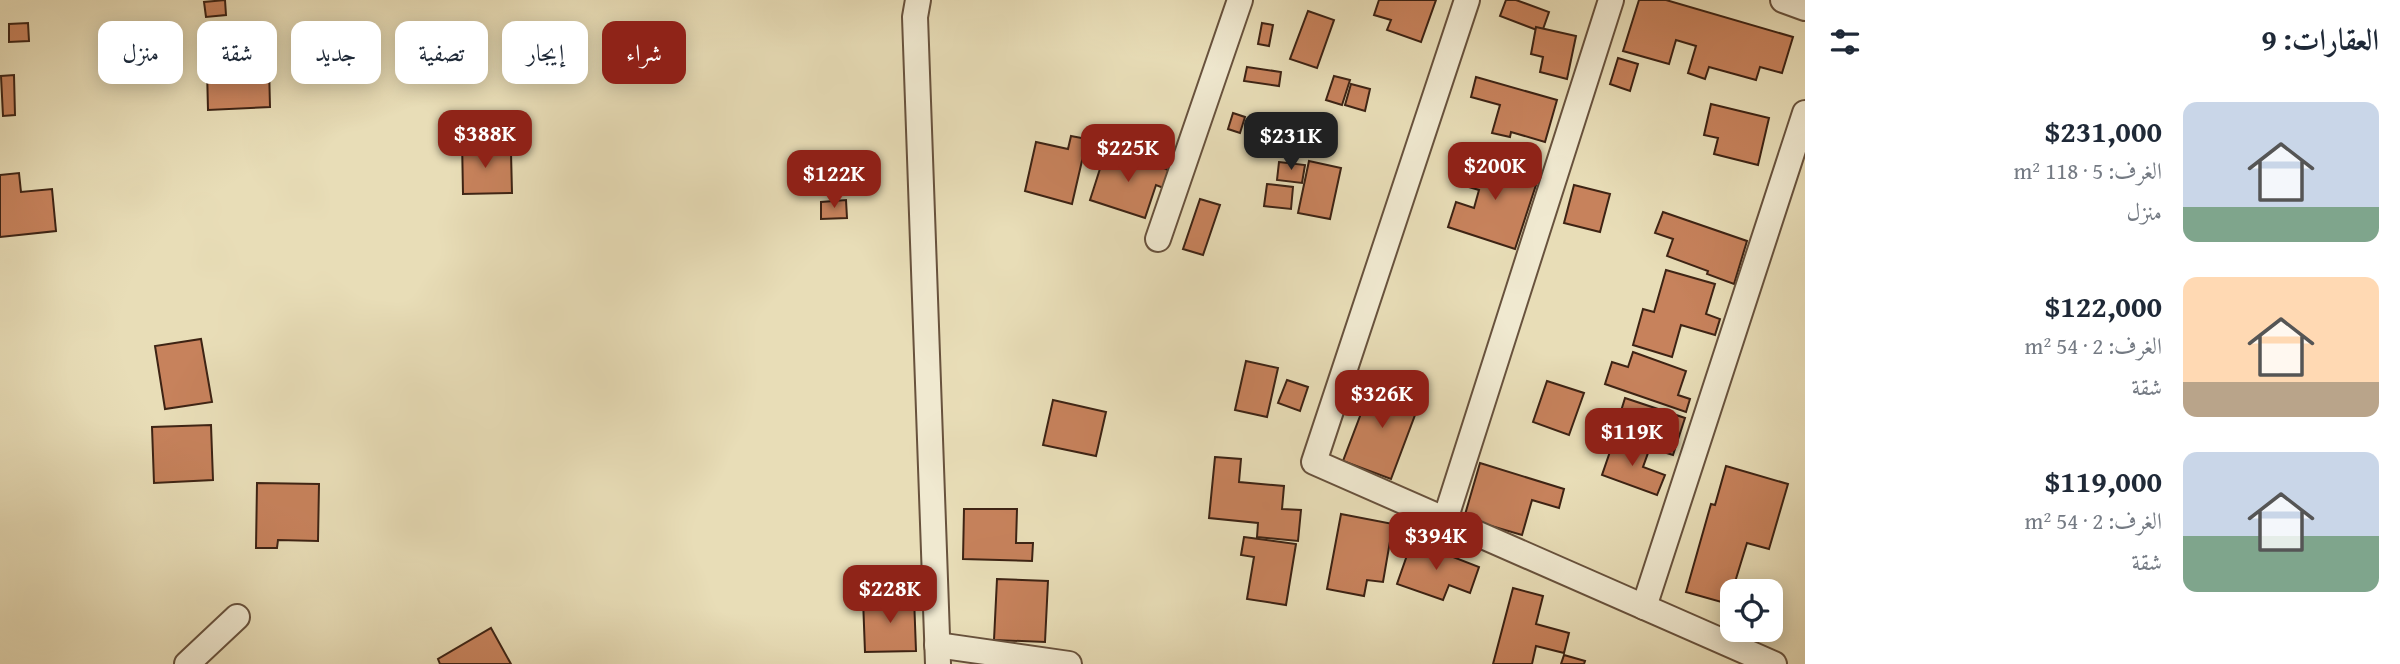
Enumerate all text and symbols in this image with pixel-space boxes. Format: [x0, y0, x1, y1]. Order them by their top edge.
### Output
text: العقارات: 9 [2261, 17, 2379, 61]
chip: منزل [98, 21, 183, 84]
chip: شقة [197, 21, 277, 84]
chip: جديد [291, 21, 381, 84]
chip: تصفية [395, 21, 488, 84]
chip: إيجار [502, 21, 588, 84]
chip: شراء [602, 21, 686, 84]
icon: filters [1826, 23, 1864, 61]
text: $231,000 [2045, 109, 2162, 153]
pin: $388K [436, 110, 534, 170]
pin: $231K [1242, 113, 1340, 172]
text: $388K [454, 116, 516, 149]
text: $231K [1260, 118, 1322, 151]
pin: $225K [1079, 124, 1177, 184]
text: $225K [1097, 130, 1159, 163]
icon: home [2239, 130, 2323, 214]
pin: $200K [1446, 142, 1544, 202]
text: $200K [1464, 148, 1526, 181]
pin: $122K [785, 150, 883, 210]
text: الغرف: 5 · 118 m² [2014, 154, 2162, 187]
text: $122K [803, 156, 865, 189]
text: منزل [2127, 195, 2162, 228]
text: $122,000 [2045, 284, 2162, 328]
icon: home [2239, 305, 2323, 389]
text: الغرف: 2 · 54 m² [2025, 329, 2162, 362]
pin: $326K [1333, 370, 1431, 430]
text: شقة [2132, 370, 2162, 403]
text: $326K [1351, 376, 1413, 409]
pin: $119K [1583, 408, 1681, 468]
text: $119K [1601, 414, 1663, 447]
text: $119,000 [2045, 459, 2162, 503]
icon: home [2239, 480, 2323, 564]
text: الغرف: 2 · 54 m² [2025, 504, 2162, 537]
pin: $394K [1387, 512, 1485, 572]
text: $394K [1405, 518, 1467, 551]
text: شقة [2132, 545, 2162, 578]
pin: $228K [841, 566, 939, 625]
text: $228K [859, 571, 921, 604]
map controls [1720, 579, 1783, 642]
button: locate [1720, 579, 1783, 642]

